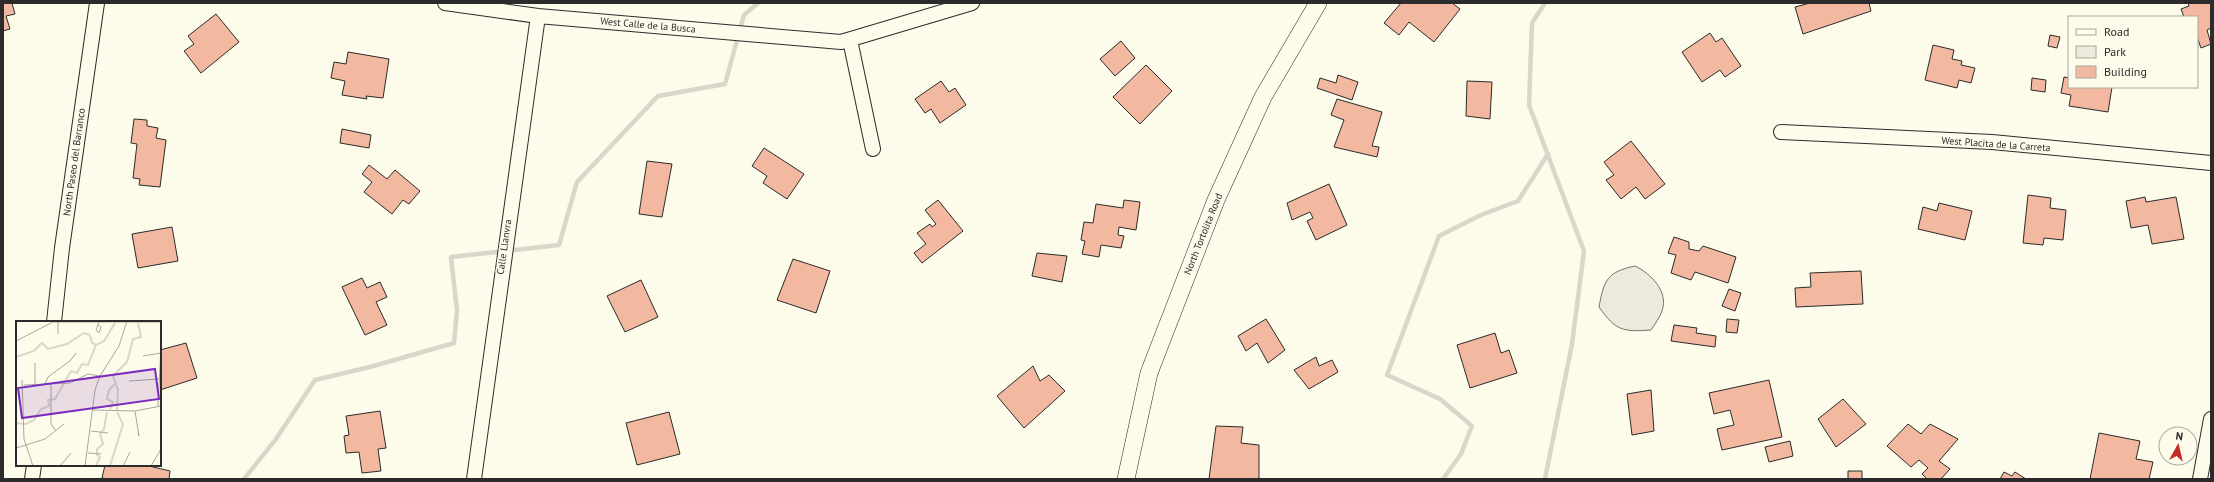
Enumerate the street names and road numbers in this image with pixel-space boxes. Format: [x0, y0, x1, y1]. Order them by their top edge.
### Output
street label: West Calle de la Busca [600, 14, 696, 36]
street label: North Paseo del Barranco [60, 107, 88, 217]
street label: West Placita de la Carreta [1941, 134, 2051, 154]
street label: North Tortolita Road [1181, 191, 1225, 277]
street label: Calle Llanvra [494, 218, 514, 276]

